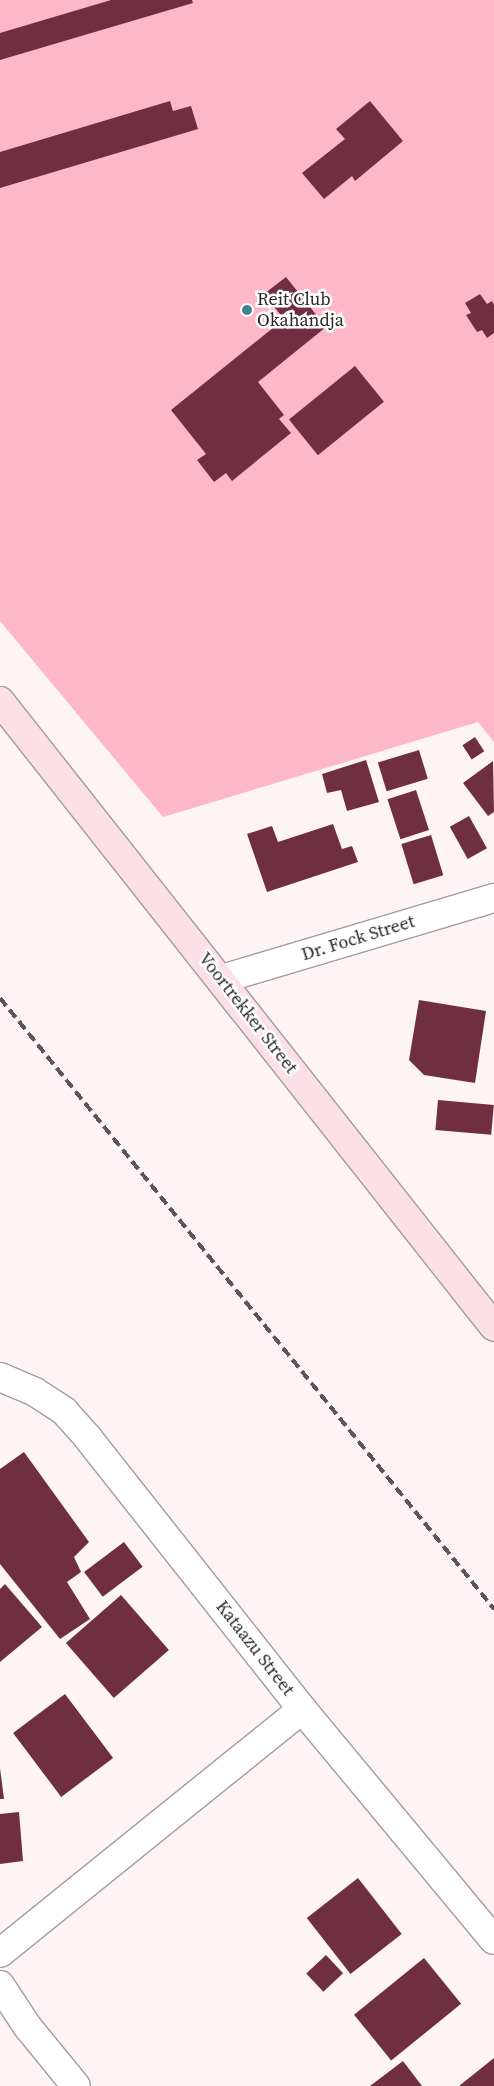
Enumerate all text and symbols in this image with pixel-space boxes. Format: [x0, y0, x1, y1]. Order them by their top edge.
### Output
place label: Reit Club Okahandja [257, 289, 344, 332]
marker: Reit Club Okahandja [241, 304, 253, 316]
street label: Dr. Fock Street [299, 911, 417, 965]
street label: Voortrekker Street [194, 948, 302, 1078]
street label: Kataazu Street [211, 1596, 299, 1700]

